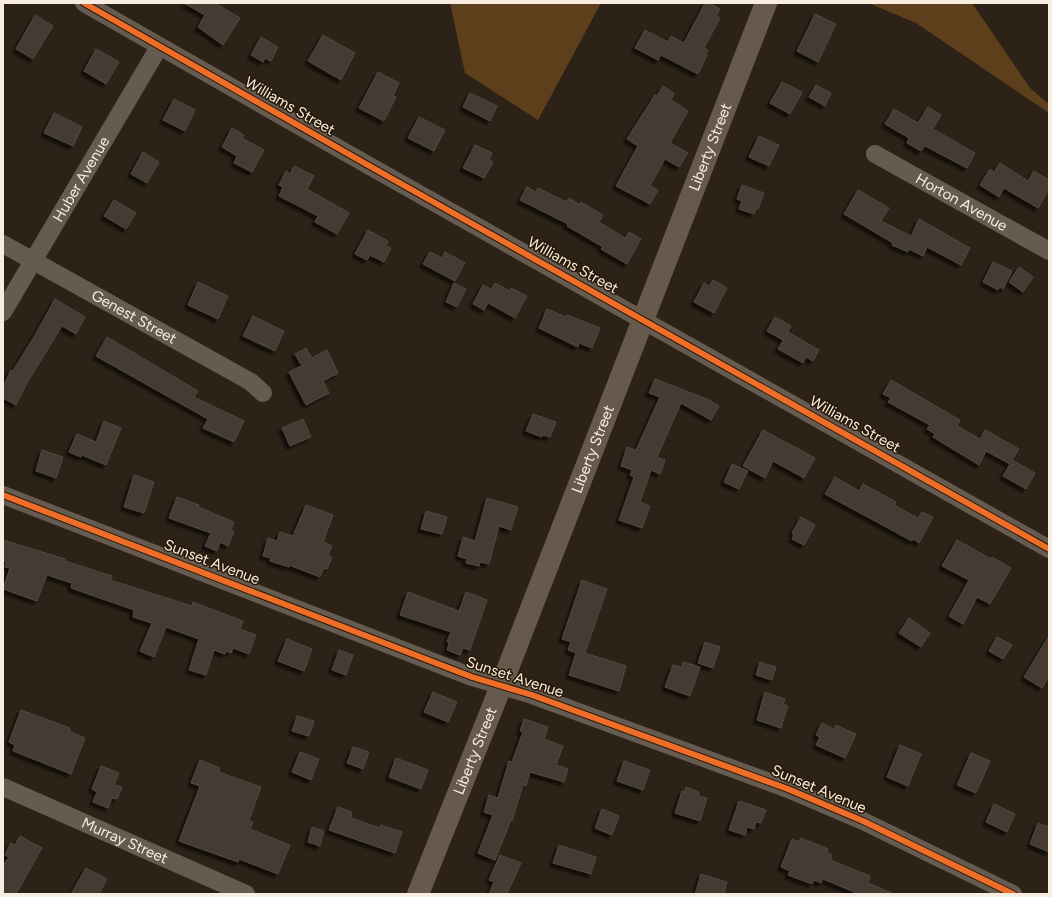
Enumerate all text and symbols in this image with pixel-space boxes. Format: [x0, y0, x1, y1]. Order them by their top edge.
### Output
street label: Williams Street [242, 73, 339, 139]
street label: Liberty Street [685, 100, 735, 194]
street label: Huber Avenue [49, 133, 113, 225]
street label: Horton Avenue [912, 169, 1011, 235]
street label: Williams Street [524, 233, 622, 298]
street label: Genest Street [88, 286, 180, 348]
street label: Williams Street [806, 392, 904, 457]
street label: Liberty Street [568, 402, 618, 496]
street label: Sunset Avenue [162, 535, 262, 589]
street label: Sunset Avenue [464, 653, 566, 701]
street label: Liberty Street [450, 704, 501, 797]
street label: Sunset Avenue [769, 761, 869, 817]
street label: Murray Street [79, 814, 171, 868]

